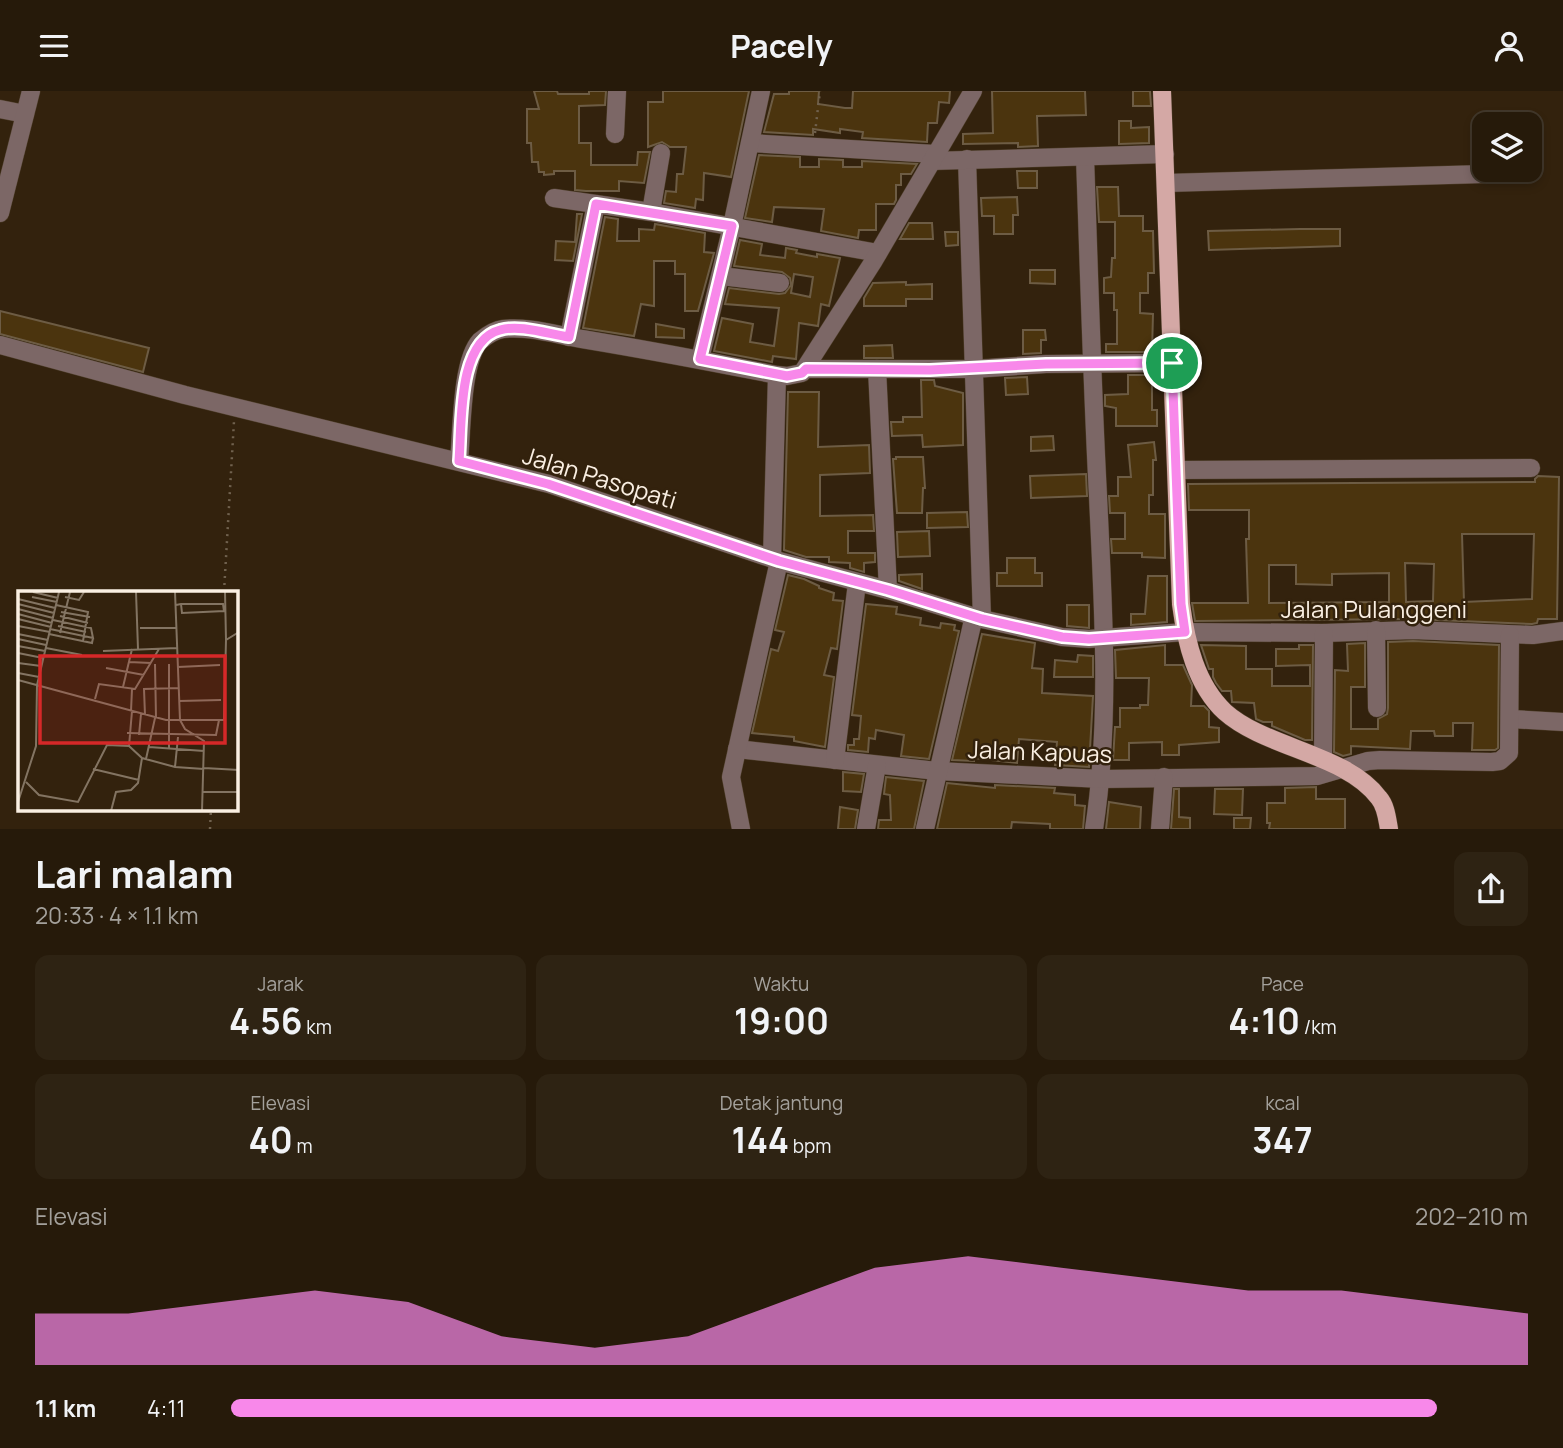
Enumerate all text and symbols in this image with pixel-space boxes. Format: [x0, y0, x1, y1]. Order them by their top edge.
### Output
text: Pacely [730, 24, 833, 68]
icon: menu [35, 27, 73, 65]
icon: person [1490, 27, 1528, 65]
map controls [1472, 112, 1542, 182]
button: layers [1472, 112, 1542, 182]
pin [1142, 333, 1202, 393]
icon: arrive [1153, 344, 1191, 382]
street label: Jalan Pasopati [519, 438, 681, 516]
inset map [18, 591, 238, 811]
street label: Jalan Pulanggeni [1281, 592, 1467, 625]
street label: Jalan Kapuas [967, 732, 1113, 770]
text: Lari malam [35, 847, 233, 899]
button: share [1454, 852, 1528, 926]
text: 20:33 · 4 × 1.1 km [35, 899, 198, 931]
text: Jarak [258, 971, 303, 997]
text: Waktu [754, 971, 809, 997]
text: Pace [1261, 971, 1304, 997]
text: 4.56 [229, 997, 303, 1045]
text: 19:00 [734, 997, 829, 1045]
text: 4:10 [1228, 997, 1300, 1045]
text: km [303, 1014, 332, 1040]
text: /km [1300, 1014, 1337, 1040]
text: Elevasi [250, 1090, 311, 1116]
text: Detak jantung [720, 1090, 843, 1116]
text: kcal [1265, 1090, 1300, 1116]
text: 40 [248, 1116, 293, 1164]
text: 144 [732, 1116, 789, 1164]
text: 347 [1252, 1116, 1313, 1164]
text: m [293, 1133, 313, 1159]
text: bpm [789, 1133, 831, 1159]
text: Elevasi [35, 1200, 108, 1232]
text: 202–210 m [1415, 1200, 1528, 1232]
text: 1.1 km [35, 1392, 96, 1424]
text: 4:11 [147, 1392, 185, 1424]

